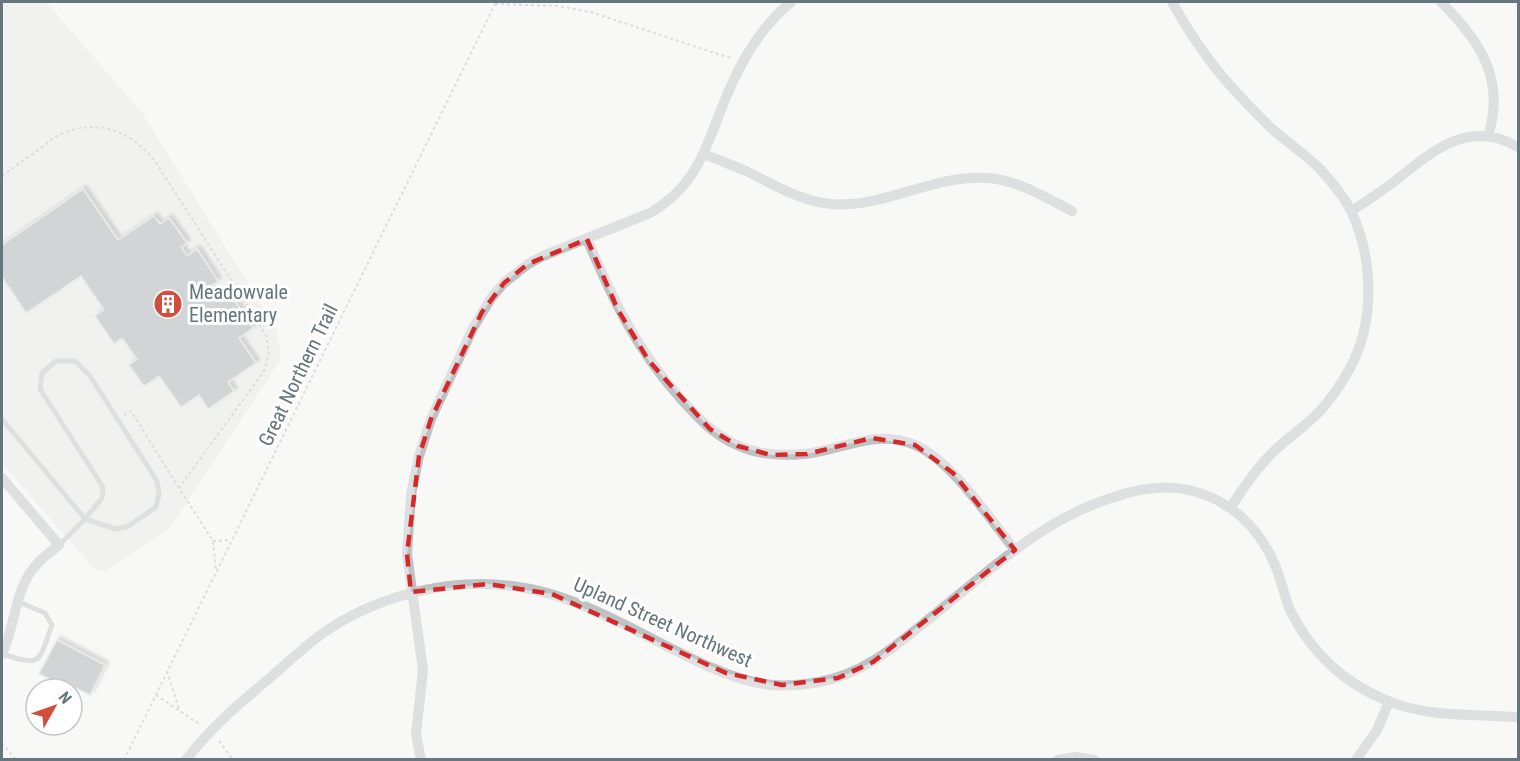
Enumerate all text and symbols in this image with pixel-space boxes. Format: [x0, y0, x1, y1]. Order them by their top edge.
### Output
place label: Meadowvale Elementary [189, 280, 288, 327]
building icon: Meadowvale Elementary [152, 288, 184, 320]
street label: Great Northern Trail [253, 300, 343, 450]
street label: Upland Street Northwest [570, 572, 756, 672]
north arrow [24, 677, 84, 737]
text: N [55, 688, 76, 708]

